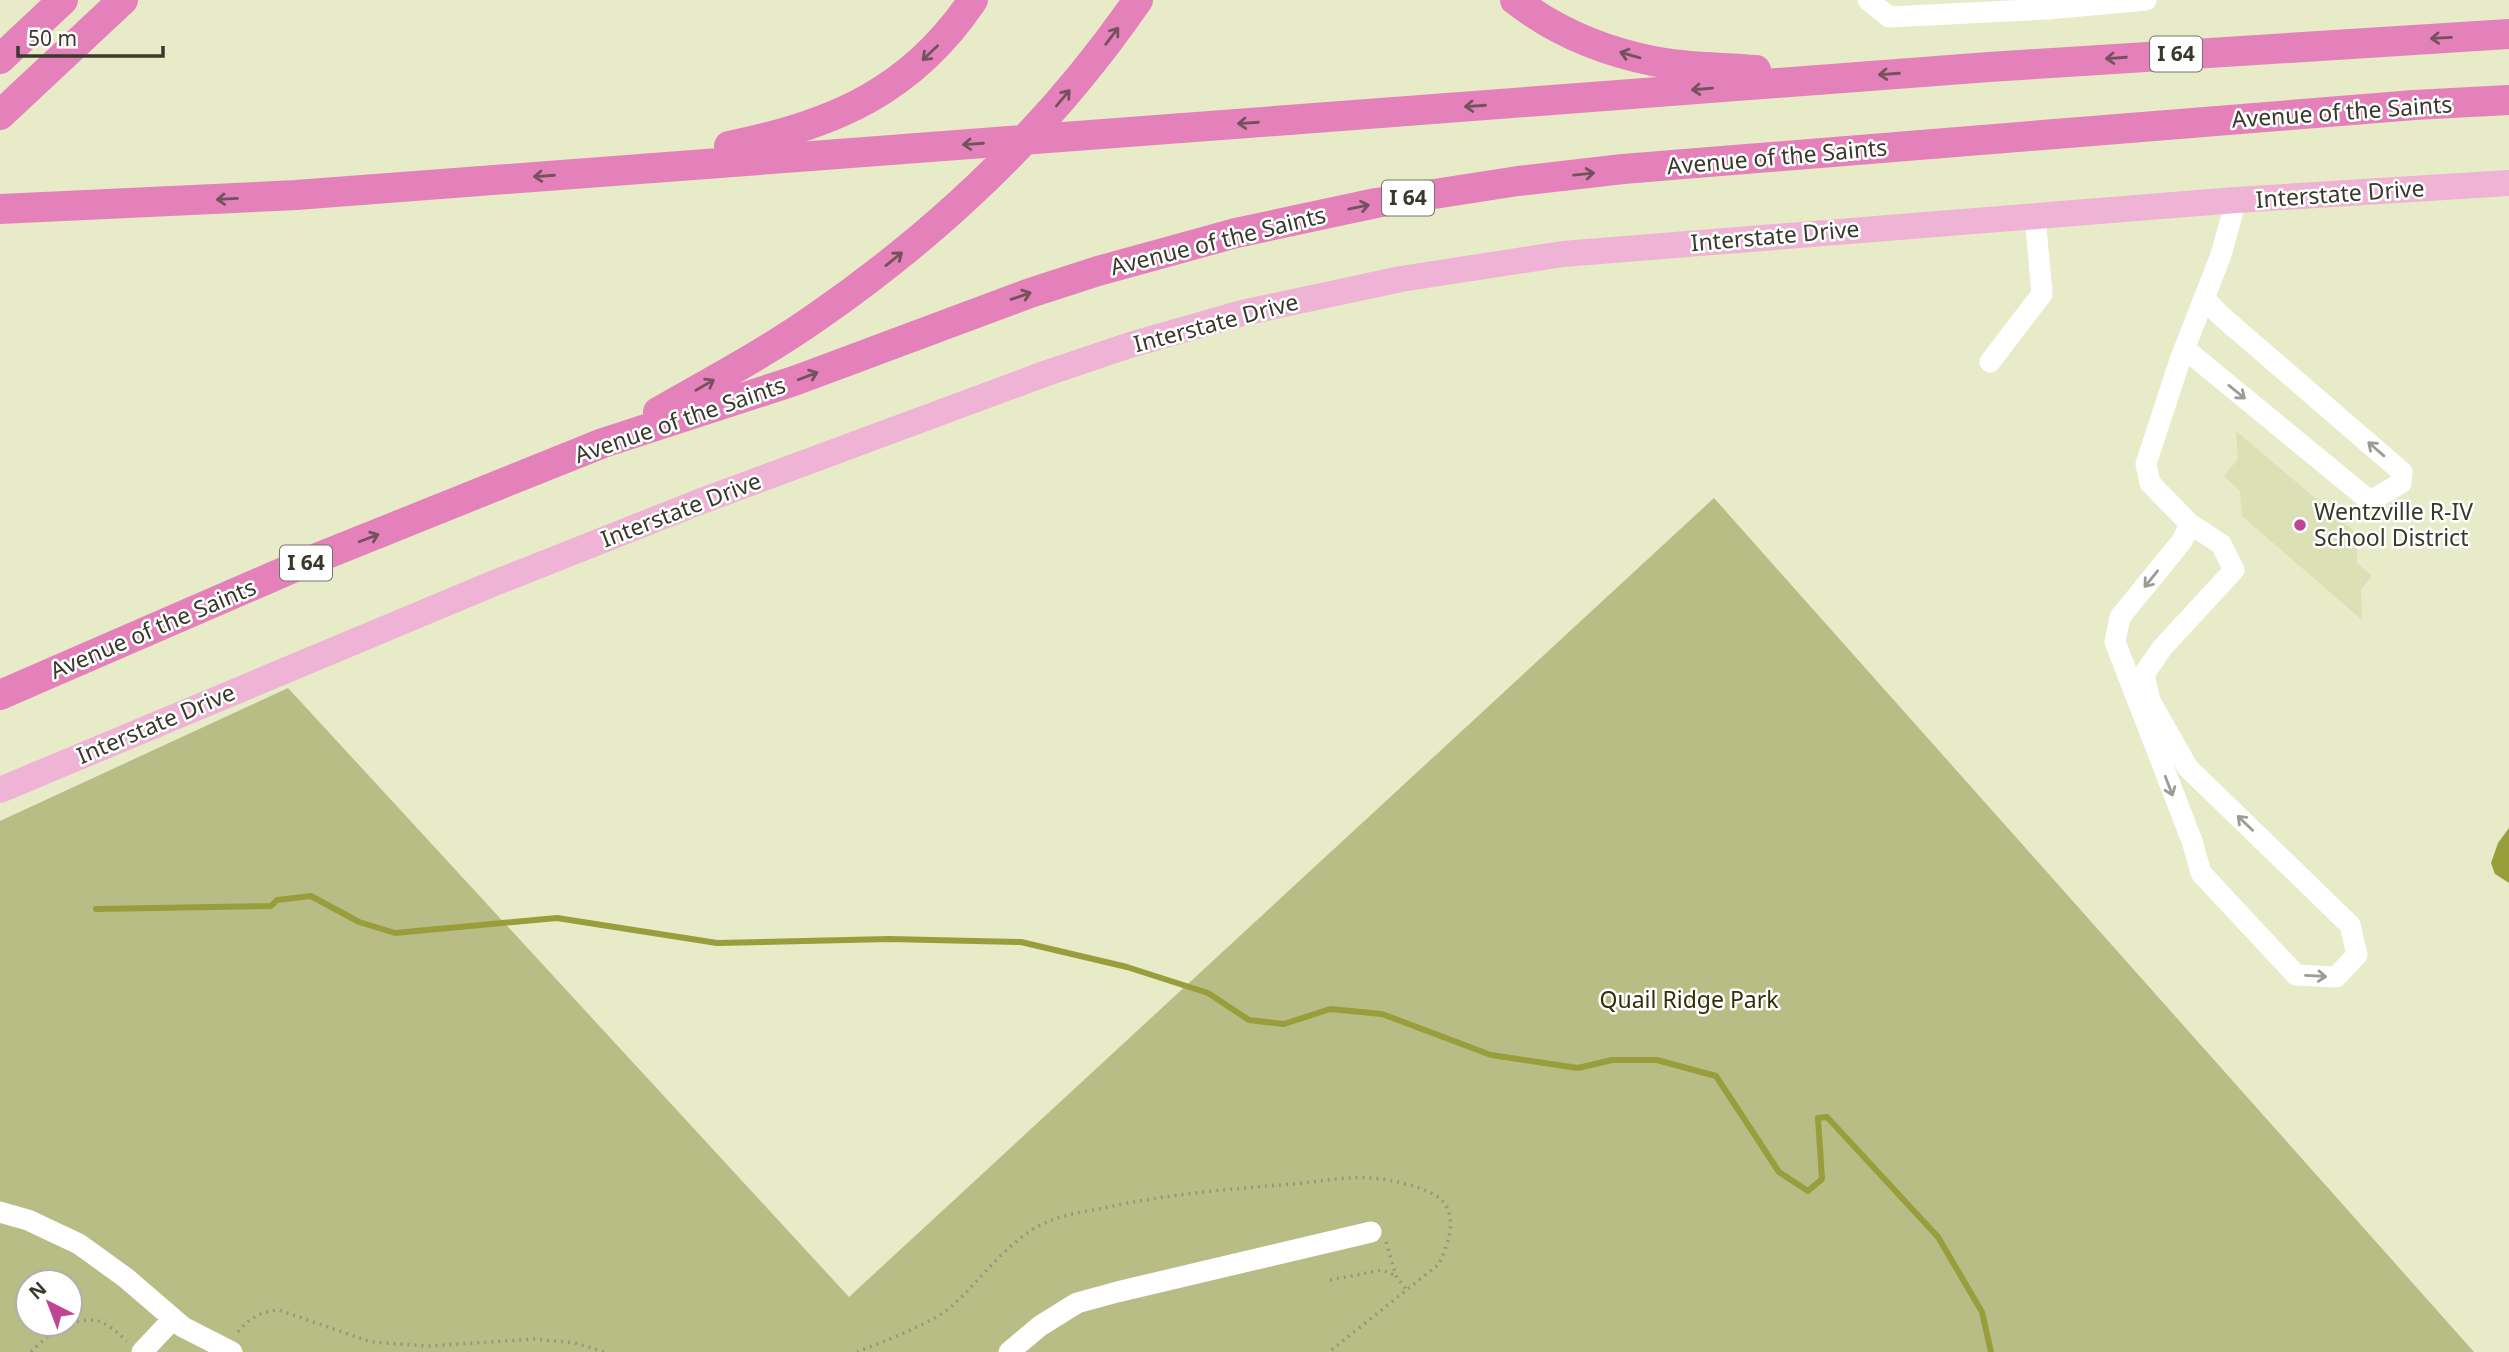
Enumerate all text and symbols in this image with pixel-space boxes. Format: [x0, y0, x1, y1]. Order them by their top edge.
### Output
scale bar [18, 14, 163, 58]
text: 50 m [28, 24, 77, 52]
one-way arrow [1104, 27, 1119, 46]
one-way arrow [2430, 32, 2453, 45]
road number: I 64 [2150, 36, 2202, 72]
one-way arrow [922, 44, 939, 61]
one-way arrow [1619, 47, 1641, 60]
one-way arrow [2105, 51, 2128, 64]
one-way arrow [1878, 68, 1901, 81]
one-way arrow [1691, 83, 1714, 96]
street label: Avenue of the Saints [2231, 87, 2453, 135]
one-way arrow [1055, 90, 1071, 108]
one-way arrow [1464, 100, 1487, 113]
one-way arrow [1238, 117, 1260, 130]
street label: Avenue of the Saints [1665, 130, 1888, 182]
one-way arrow [962, 138, 984, 151]
one-way arrow [1572, 167, 1595, 180]
one-way arrow [533, 170, 556, 183]
street label: Interstate Drive [2254, 171, 2425, 215]
road number: I 64 [1382, 180, 1434, 216]
one-way arrow [216, 192, 239, 205]
street label: Avenue of the Saints [1107, 198, 1329, 282]
one-way arrow [1347, 199, 1370, 213]
street label: Interstate Drive [1689, 212, 1861, 258]
one-way arrow [885, 252, 903, 267]
street label: Interstate Drive [1130, 285, 1302, 359]
one-way arrow [1009, 289, 1031, 301]
street label: Avenue of the Saints [570, 368, 789, 470]
one-way arrow [796, 368, 818, 381]
one-way arrow [694, 378, 714, 392]
one-way arrow [2228, 385, 2246, 400]
one-way arrow [2367, 441, 2385, 457]
street label: Interstate Drive [596, 464, 765, 554]
place label: Wentzville R-IV School District [2314, 495, 2473, 553]
marker: Wentzville R-IV School District [2292, 517, 2308, 533]
one-way arrow [357, 531, 379, 544]
road number: I 64 [280, 546, 332, 580]
street label: Avenue of the Saints [45, 570, 261, 686]
one-way arrow [2143, 570, 2159, 588]
street label: Interstate Drive [72, 675, 240, 771]
one-way arrow [2164, 774, 2177, 796]
one-way arrow [2237, 815, 2254, 832]
one-way arrow [2304, 970, 2327, 983]
park label: Quail Ridge Park [1599, 983, 1779, 1015]
north arrow [14, 1268, 84, 1338]
text: N [23, 1276, 52, 1305]

